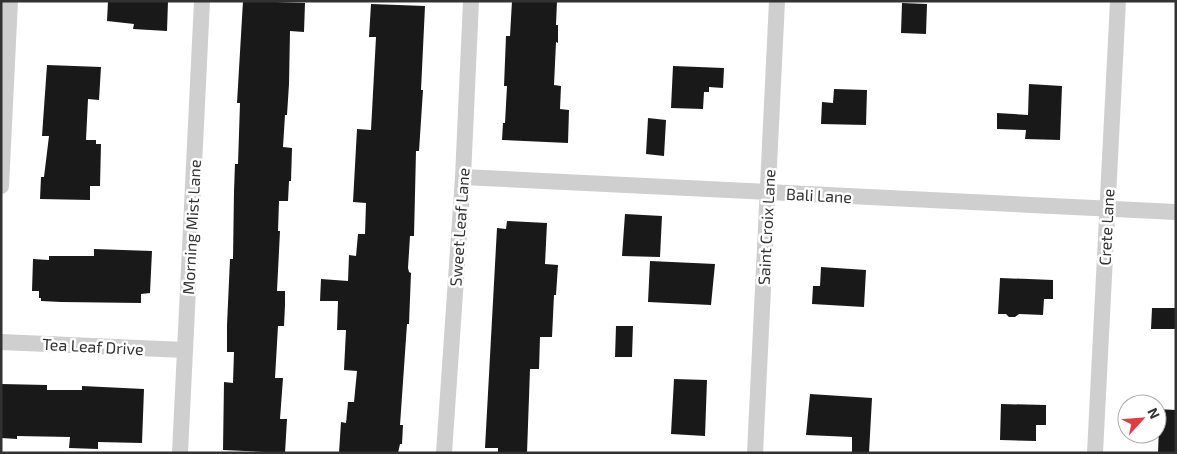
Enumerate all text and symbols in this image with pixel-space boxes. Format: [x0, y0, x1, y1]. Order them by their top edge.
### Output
street label: Morning Mist Lane [178, 159, 204, 295]
street label: Sweet Leaf Lane [445, 167, 473, 287]
street label: Saint Croix Lane [753, 169, 779, 285]
street label: Bali Lane [786, 184, 852, 206]
street label: Crete Lane [1094, 188, 1118, 266]
street label: Tea Leaf Drive [42, 334, 144, 358]
north arrow [1117, 394, 1167, 444]
text: N [1144, 405, 1164, 421]

